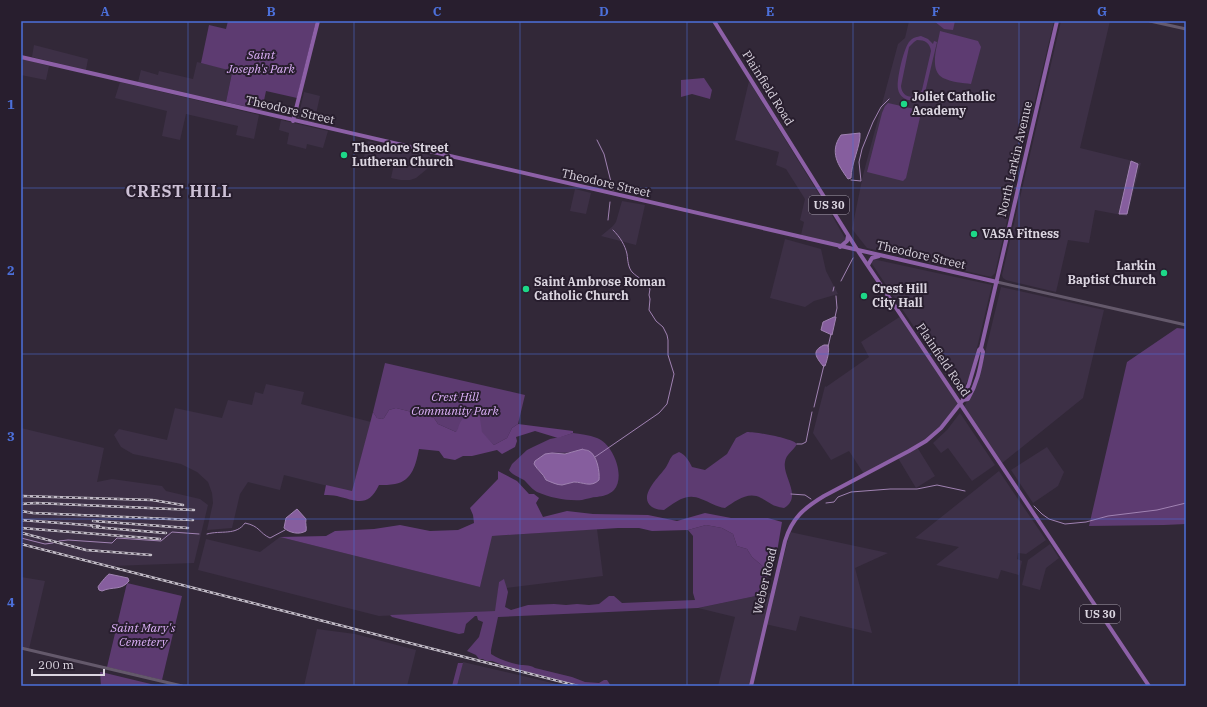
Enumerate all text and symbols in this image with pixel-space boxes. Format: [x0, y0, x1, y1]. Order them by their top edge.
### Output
text: A [100, 3, 110, 20]
text: B [266, 3, 276, 20]
text: C [433, 3, 442, 20]
text: D [599, 3, 609, 20]
text: E [766, 3, 774, 20]
text: F [932, 3, 940, 20]
text: G [1097, 3, 1107, 20]
park label: Saint Joseph's Park [226, 47, 296, 76]
street label: Plainfield Road [739, 48, 797, 128]
place label: Joliet Catholic Academy [912, 89, 996, 118]
street label: Theodore Street [244, 92, 336, 127]
text: 1 [7, 96, 15, 113]
marker: Joliet Catholic Academy [899, 99, 909, 109]
street label: North Larkin Avenue [994, 100, 1035, 218]
place label: Theodore Street Lutheran Church [352, 140, 454, 169]
marker: Theodore Street Lutheran Church [339, 150, 349, 160]
street label: Theodore Street [560, 165, 652, 200]
district label: CREST HILL [126, 181, 232, 201]
road number: US 30 [809, 196, 849, 214]
place label: VASA Fitness [982, 226, 1059, 241]
marker: VASA Fitness [969, 229, 979, 239]
street label: Theodore Street [875, 237, 967, 272]
place label: Larkin Baptist Church [1068, 258, 1156, 287]
text: 2 [7, 262, 15, 279]
marker: Larkin Baptist Church [1159, 268, 1169, 278]
place label: Saint Ambrose Roman Catholic Church [534, 274, 666, 303]
place label: Crest Hill City Hall [872, 281, 927, 310]
marker: Saint Ambrose Roman Catholic Church [521, 284, 531, 294]
marker: Crest Hill City Hall [859, 291, 869, 301]
street label: Plainfield Road [913, 320, 974, 399]
park label: Crest Hill Community Park [411, 389, 499, 418]
text: 3 [7, 428, 15, 445]
street label: Weber Road [750, 546, 779, 616]
text: 4 [7, 594, 15, 611]
road number: US 30 [1080, 605, 1120, 623]
park label: Saint Mary's Cemetery [110, 620, 176, 649]
scale bar [32, 651, 104, 677]
text: 200 m [38, 657, 74, 672]

